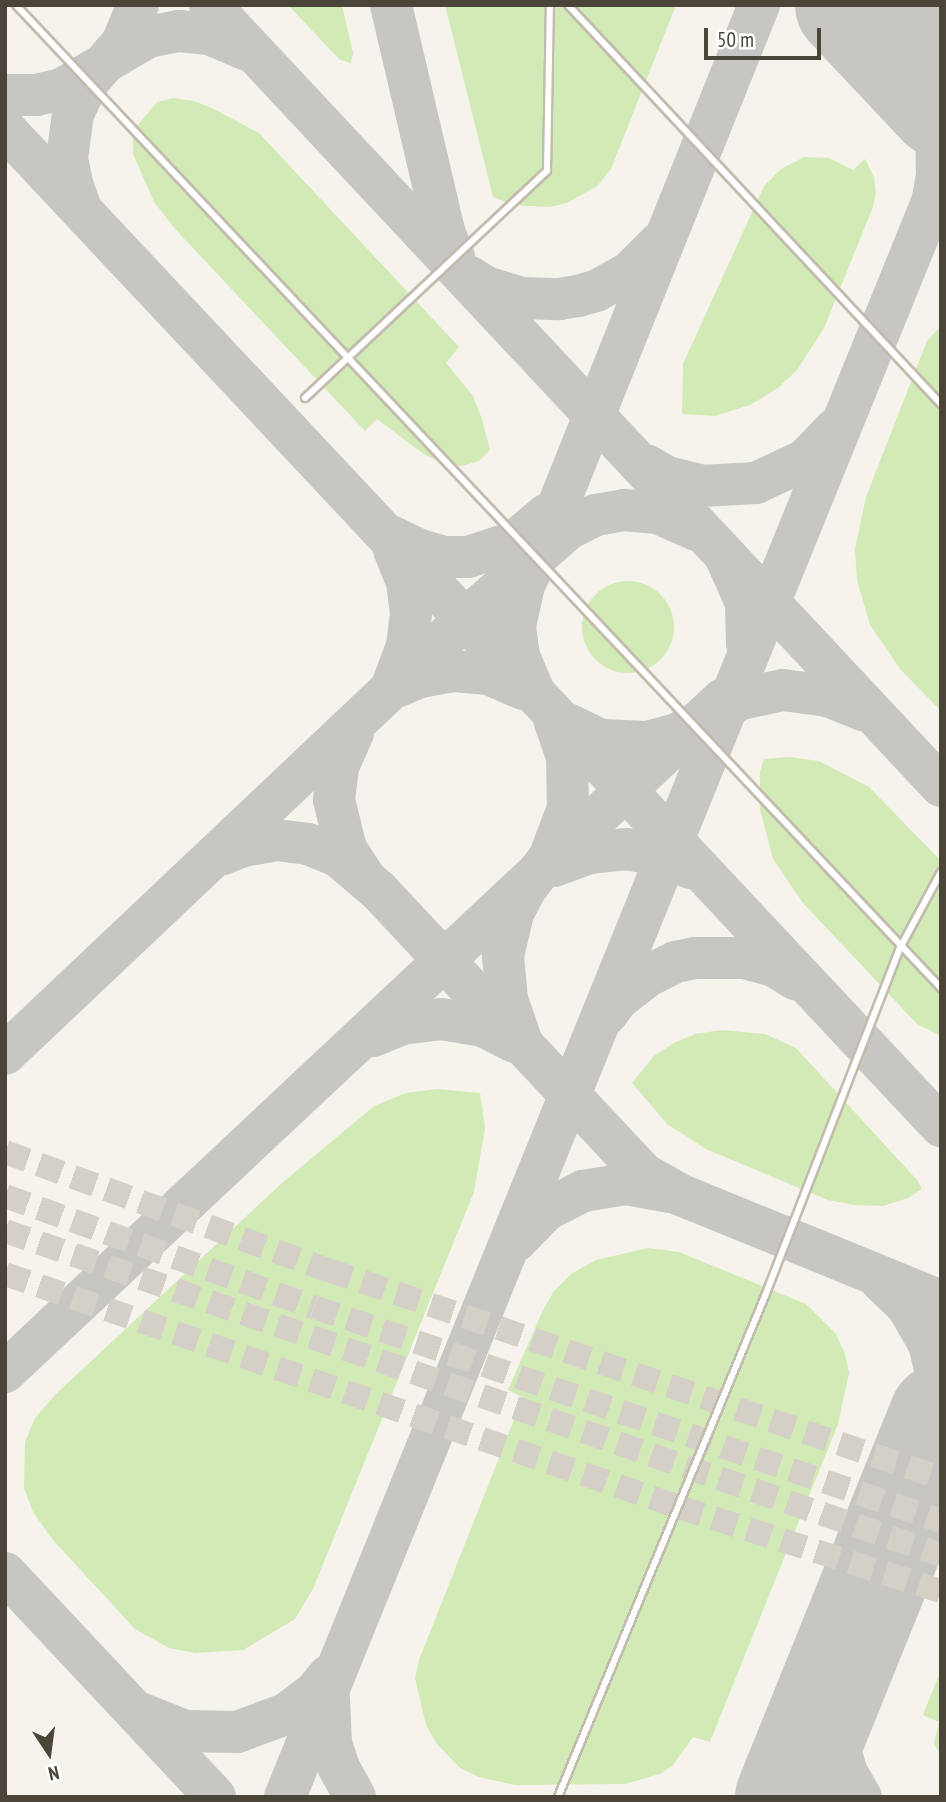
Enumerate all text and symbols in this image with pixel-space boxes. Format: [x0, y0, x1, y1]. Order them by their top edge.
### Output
scale bar [708, 14, 825, 58]
text: 50 m [717, 26, 754, 53]
north arrow [14, 1718, 84, 1788]
text: N [46, 1761, 61, 1786]

